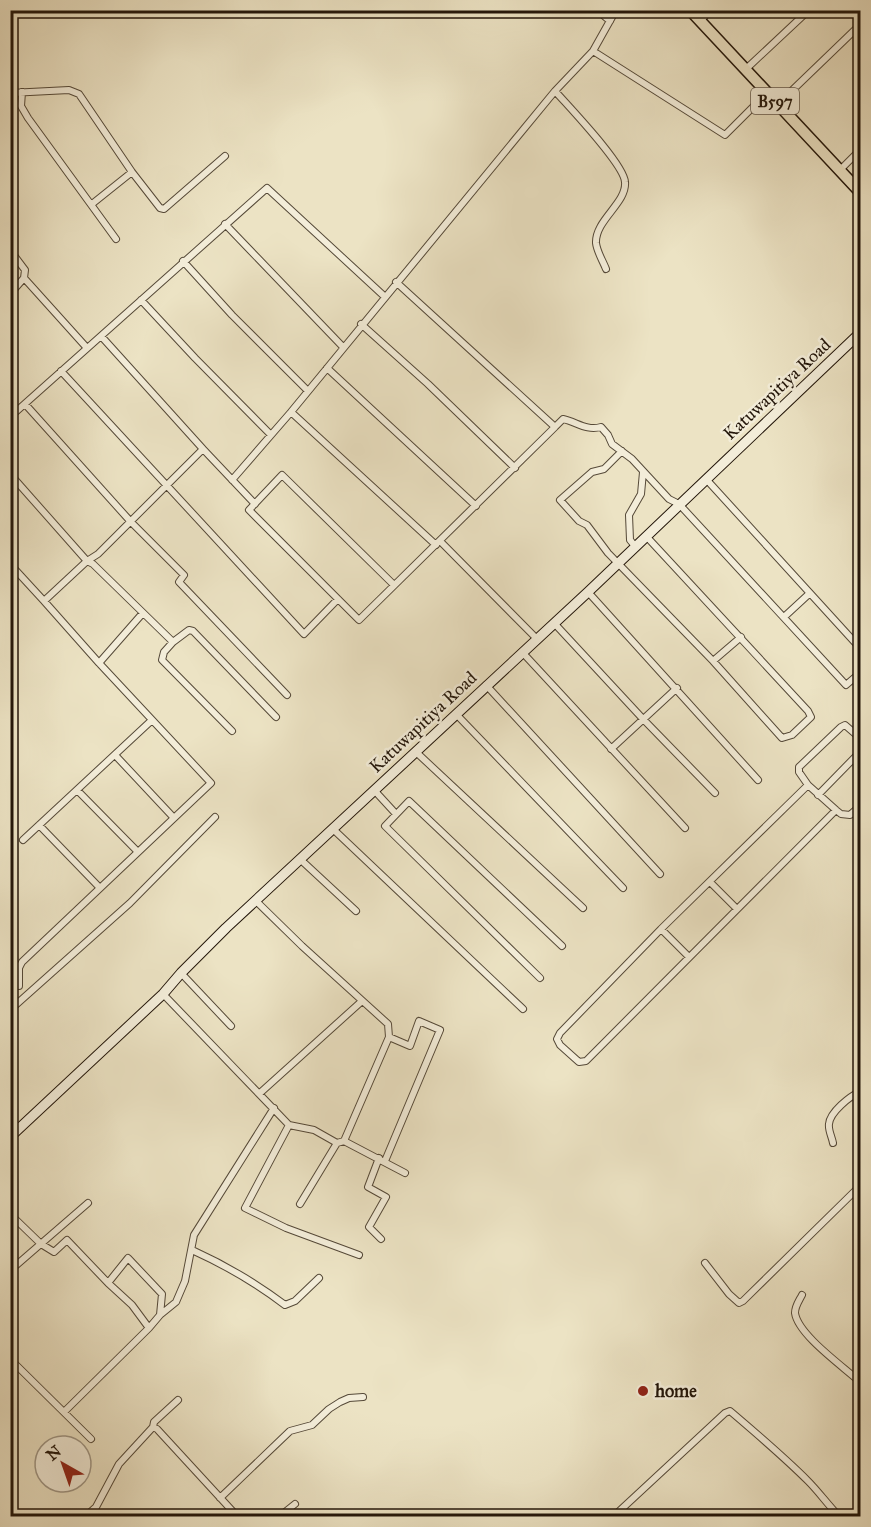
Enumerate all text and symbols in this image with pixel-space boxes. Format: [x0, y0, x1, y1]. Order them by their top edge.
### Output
road number: B597 [751, 88, 799, 114]
street label: Katuwapitiya Road [719, 334, 835, 444]
street label: Katuwapitiya Road [365, 667, 481, 777]
place label: home [654, 1380, 697, 1402]
marker: home [636, 1384, 650, 1398]
north arrow [33, 1434, 93, 1494]
text: N [42, 1441, 65, 1465]

